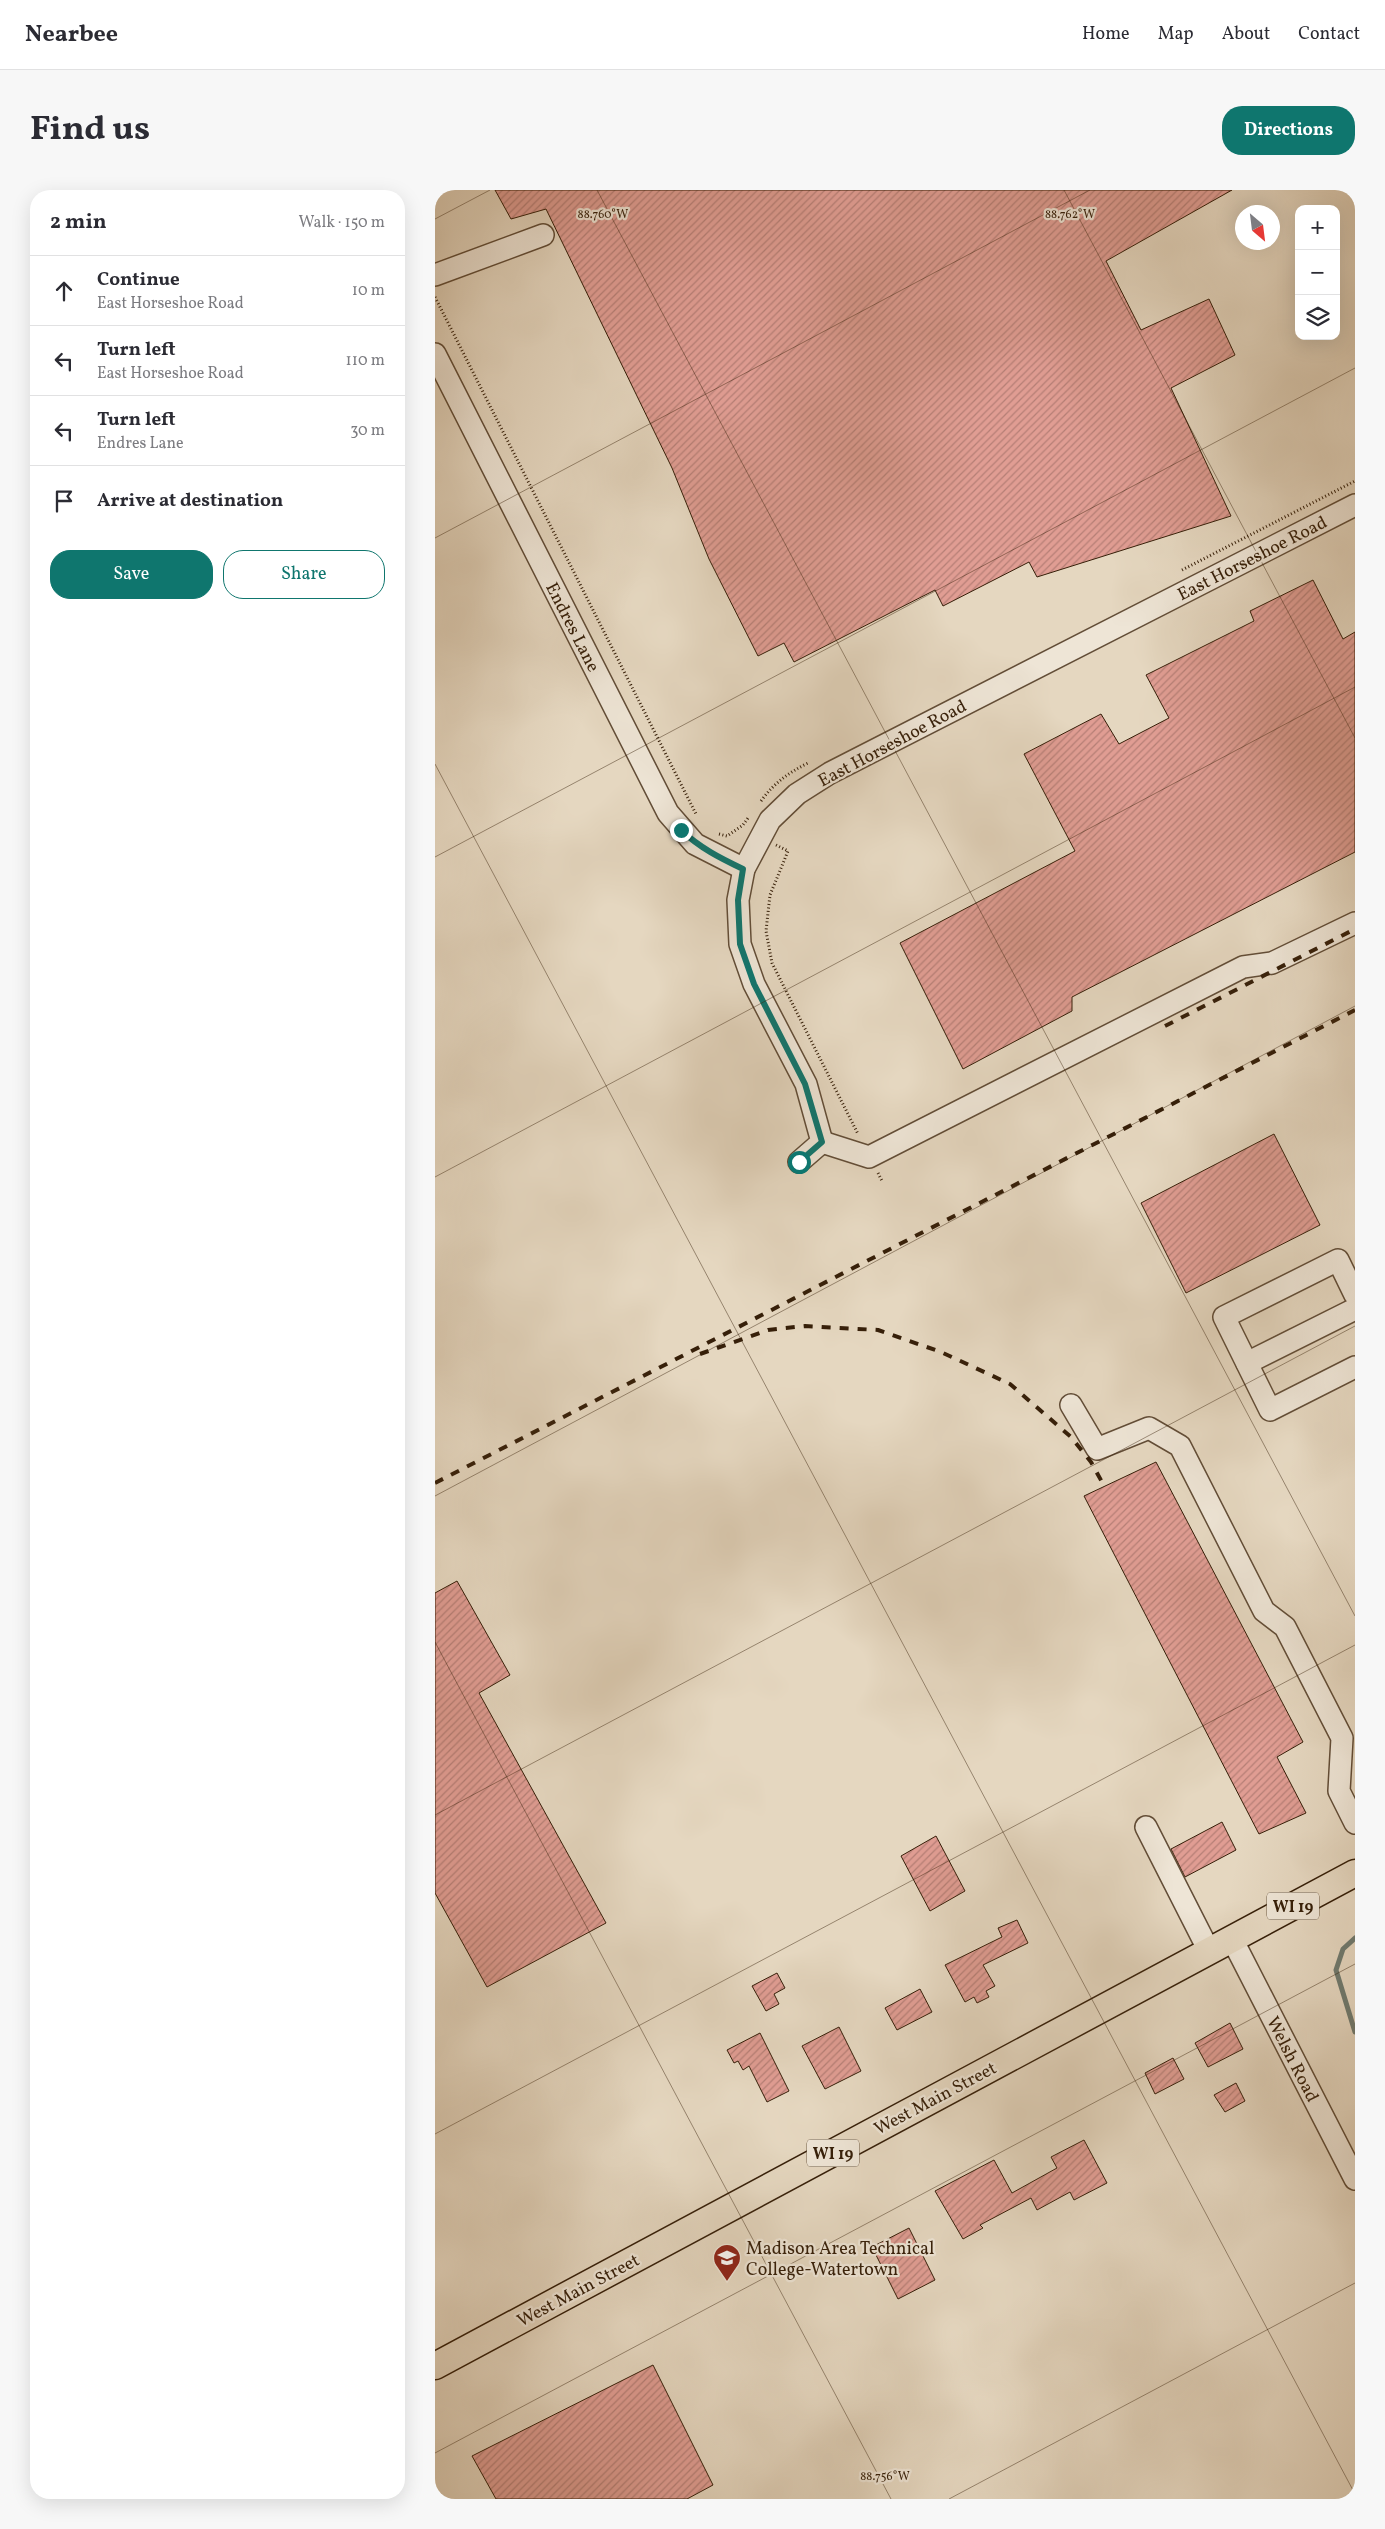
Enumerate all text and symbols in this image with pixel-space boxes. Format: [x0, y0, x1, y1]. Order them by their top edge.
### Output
text: Nearbee [25, 18, 118, 52]
text: Home [1082, 22, 1130, 47]
text: Map [1158, 22, 1194, 47]
text: About [1222, 22, 1270, 47]
text: Contact [1298, 22, 1360, 47]
text: Find us [30, 106, 150, 154]
button: Directions [1222, 106, 1355, 155]
north arrow [1235, 205, 1280, 250]
map controls [1295, 205, 1340, 340]
button: + [1295, 205, 1340, 250]
text: 88.760°W [578, 207, 628, 223]
text: 88.762°W [1045, 207, 1095, 223]
text: 2 min [50, 208, 107, 237]
text: Walk · 150 m [299, 212, 385, 234]
button: − [1295, 250, 1340, 295]
text: Continue [97, 267, 180, 293]
icon: ahead [50, 277, 78, 305]
text: 10 m [352, 280, 385, 302]
text: East Horseshoe Road [97, 293, 244, 315]
button: layers [1295, 295, 1340, 340]
text: Turn left [97, 337, 176, 363]
icon: left [50, 347, 78, 375]
text: 110 m [346, 350, 385, 372]
text: East Horseshoe Road [97, 363, 244, 385]
text: Turn left [97, 407, 176, 433]
icon: left [50, 417, 78, 445]
text: 30 m [350, 420, 385, 442]
text: Endres Lane [97, 433, 184, 455]
icon: arrive [50, 487, 78, 515]
text: Arrive at destination [97, 488, 283, 514]
street label: East Horseshoe Road [1173, 511, 1332, 608]
button: Save [50, 550, 213, 599]
button: Share [223, 550, 385, 599]
street label: Endres Lane [538, 579, 605, 677]
street label: East Horseshoe Road [814, 695, 971, 794]
route end [670, 819, 693, 842]
route start [788, 1151, 811, 1174]
road number: WI 19 [1267, 1892, 1319, 1920]
street label: Welsh Road [1259, 2012, 1324, 2107]
street label: West Main Street [870, 2056, 1001, 2142]
road number: WI 19 [807, 2140, 859, 2166]
place label: Madison Area Technical College-Watertown [746, 2237, 934, 2283]
school or university icon: Madison Area Technical College-Watertown [712, 2243, 742, 2282]
street label: West Main Street [513, 2248, 644, 2334]
text: 88.756°W [860, 2469, 910, 2485]

